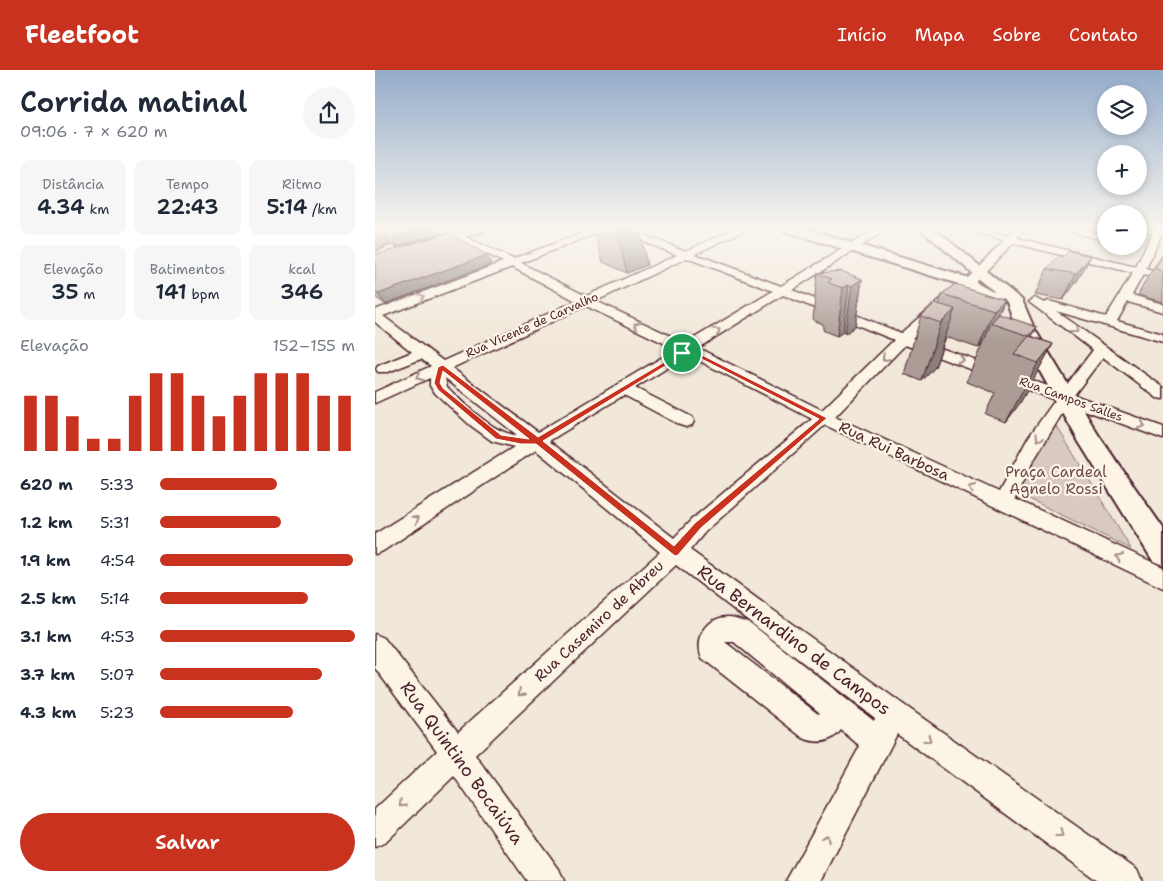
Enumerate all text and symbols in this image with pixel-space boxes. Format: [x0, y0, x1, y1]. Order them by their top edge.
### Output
text: Fleetfoot [25, 19, 139, 51]
text: Início [837, 23, 887, 47]
text: Mapa [915, 23, 964, 47]
text: Sobre [992, 23, 1041, 47]
text: Contato [1069, 23, 1138, 47]
text: Corrida matinal [20, 83, 247, 121]
map controls [1097, 85, 1147, 255]
button: layers [1097, 85, 1147, 135]
button: share [303, 87, 355, 139]
text: 09:06 · 7 × 620 m [20, 121, 168, 142]
button: + [1097, 145, 1147, 195]
text: Distância [42, 175, 104, 193]
text: Tempo [166, 175, 209, 193]
text: Ritmo [282, 175, 322, 193]
text: 4.34 [37, 193, 85, 221]
text: 22:43 [156, 193, 219, 221]
text: 5:14 [267, 193, 307, 221]
text: km [85, 200, 109, 218]
text: /km [307, 200, 337, 218]
button: − [1097, 205, 1147, 255]
text: Elevação [43, 260, 103, 278]
text: Batimentos [150, 260, 225, 278]
text: kcal [288, 260, 315, 278]
text: 35 [51, 278, 78, 306]
text: 141 [155, 278, 187, 306]
text: 346 [280, 278, 324, 306]
text: m [78, 285, 95, 303]
text: bpm [187, 285, 220, 303]
street label: Rua Vicente de Carvalho [463, 289, 601, 361]
one-way arrow [416, 293, 425, 303]
one-way arrow [633, 321, 642, 331]
one-way arrow [1069, 325, 1078, 333]
one-way arrow [712, 328, 721, 338]
pin [661, 332, 703, 374]
text: Elevação [20, 335, 89, 356]
text: 152–155 m [272, 335, 355, 356]
icon: arrive [668, 339, 696, 367]
one-way arrow [881, 352, 890, 361]
one-way arrow [956, 354, 964, 364]
one-way arrow [415, 371, 424, 381]
street label: Rua Campos Salles [1017, 373, 1125, 425]
street label: Rua Rui Barbosa [836, 417, 953, 486]
one-way arrow [1138, 419, 1146, 429]
one-way arrow [1035, 432, 1045, 441]
park label: Praça Cardeal Agnelo Rossi [1005, 462, 1107, 499]
text: 620 m [20, 474, 73, 495]
text: 5:33 [100, 474, 134, 495]
one-way arrow [968, 484, 977, 494]
text: 1.2 km [20, 512, 73, 533]
text: 5:31 [100, 512, 130, 533]
one-way arrow [411, 515, 420, 525]
text: 1.9 km [20, 550, 71, 571]
text: 4:54 [100, 550, 135, 571]
one-way arrow [1115, 553, 1124, 563]
street label: Rua Casemiro de Abreu [530, 556, 668, 686]
street label: Rua Bernardino de Campos [692, 559, 896, 721]
text: 2.5 km [20, 588, 76, 609]
text: 5:14 [100, 588, 130, 609]
text: 3.1 km [20, 626, 71, 647]
text: 4:53 [100, 626, 135, 647]
text: 3.7 km [20, 664, 75, 685]
text: 5:07 [100, 664, 135, 685]
street label: Rua Quintino Bocaiúva [395, 677, 529, 849]
one-way arrow [517, 687, 526, 696]
text: 4.3 km [20, 702, 76, 723]
text: 5:23 [100, 702, 134, 723]
one-way arrow [922, 733, 932, 742]
one-way arrow [399, 798, 408, 807]
button: Salvar [20, 813, 355, 871]
one-way arrow [1054, 828, 1064, 837]
one-way arrow [820, 834, 830, 843]

